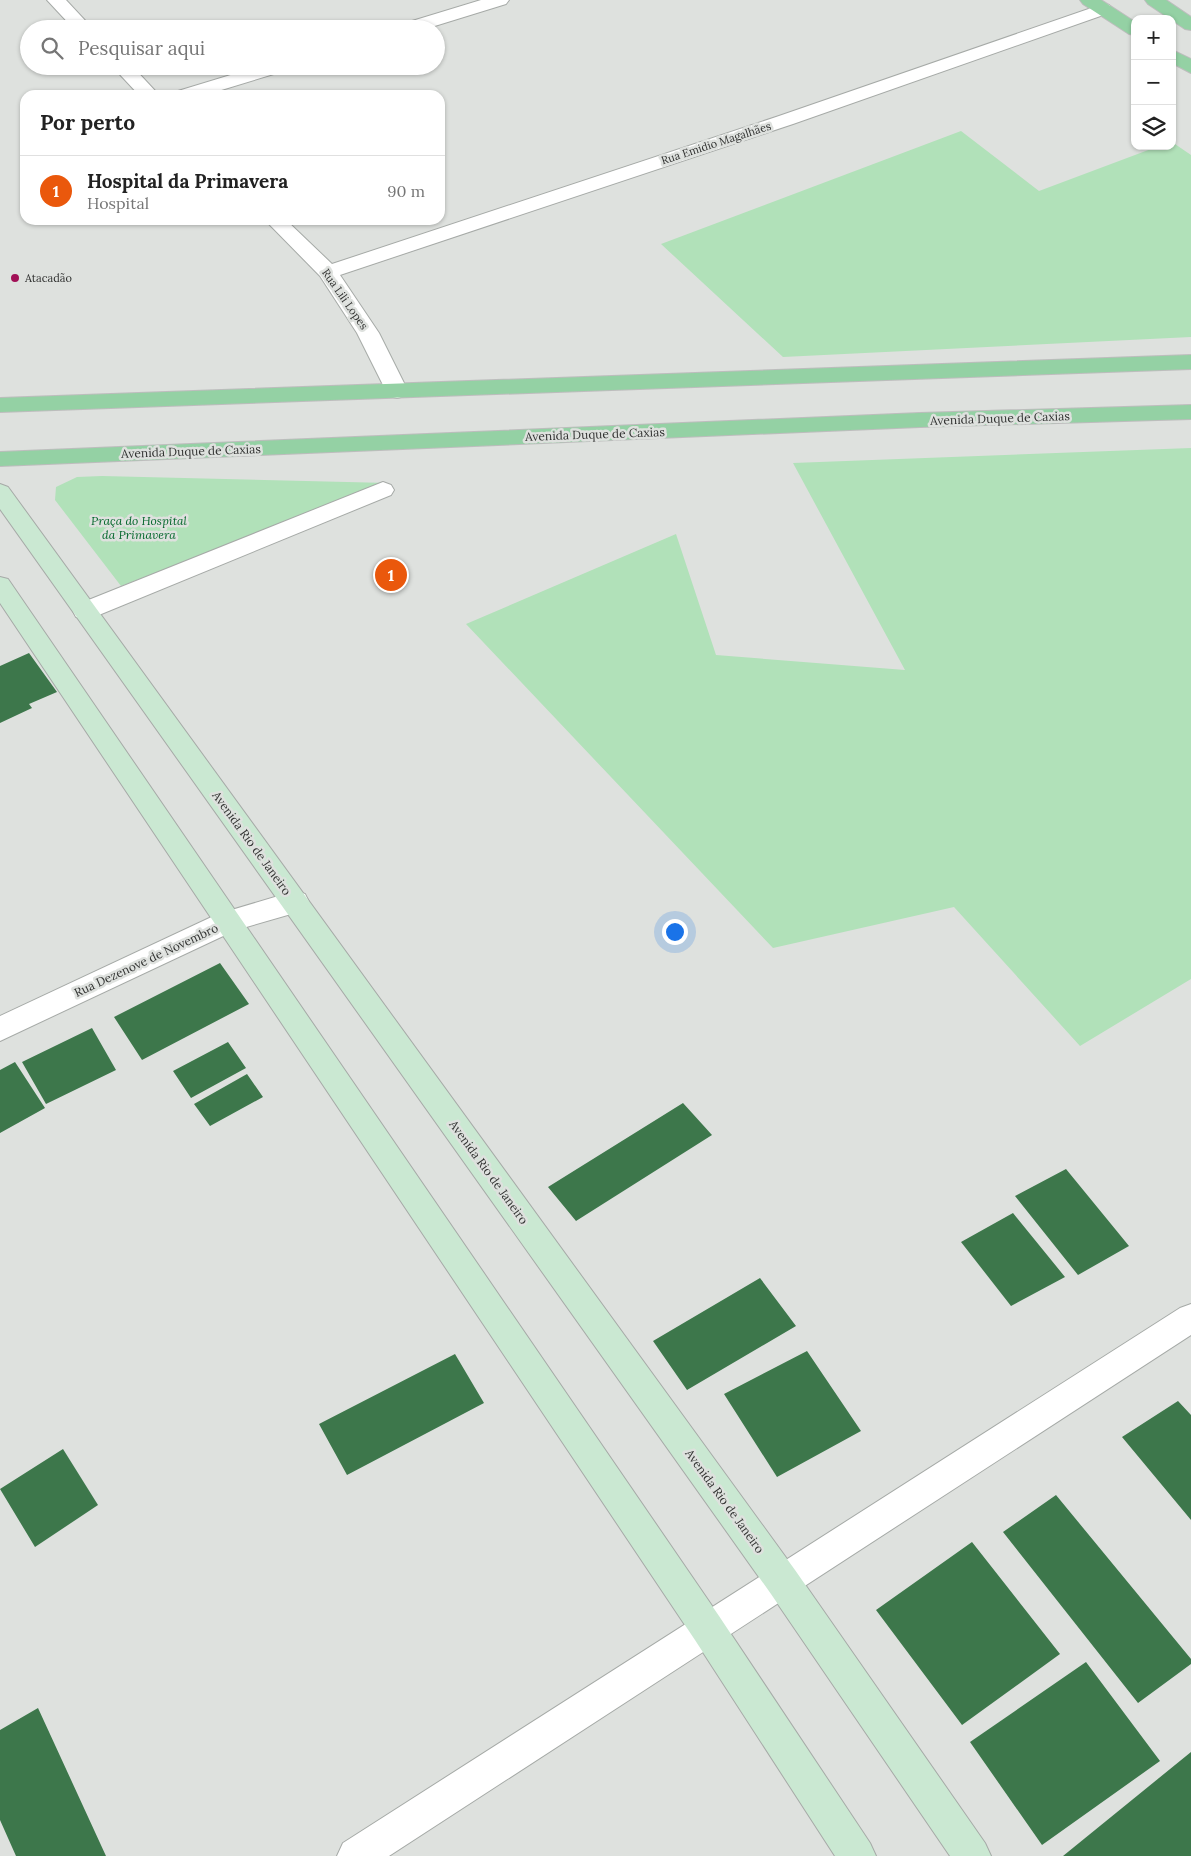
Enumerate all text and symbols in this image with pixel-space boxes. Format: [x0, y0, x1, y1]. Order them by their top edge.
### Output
map controls [1131, 15, 1176, 150]
button: + [1131, 15, 1176, 60]
search box [20, 20, 445, 75]
icon: search [38, 34, 66, 62]
text: Pesquisar aqui [78, 36, 205, 60]
button: − [1131, 60, 1176, 105]
button: layers [1131, 105, 1176, 150]
text: Por perto [40, 109, 135, 136]
street label: Rua Emidio Magalhães [659, 119, 773, 167]
text: Hospital da Primavera [87, 169, 288, 193]
text: 1 [53, 181, 59, 201]
text: 90 m [387, 181, 425, 201]
text: Hospital [87, 193, 149, 213]
street label: Rua Lili Lopes [319, 266, 371, 332]
place label: Atacadão [24, 271, 72, 285]
marker: Atacadão [9, 272, 21, 284]
street label: Avenida Duque de Caxias [929, 408, 1071, 428]
street label: Avenida Duque de Caxias [524, 424, 666, 444]
street label: Avenida Duque de Caxias [120, 441, 262, 461]
park label: Praça do Hospital da Primavera [91, 513, 188, 542]
pin: 1 [375, 556, 407, 594]
street label: Avenida Rio de Janeiro [209, 787, 295, 898]
your location [662, 919, 688, 945]
street label: Rua Dezenove de Novembro [72, 920, 220, 1000]
street label: Avenida Rio de Janeiro [446, 1116, 532, 1227]
street label: Avenida Rio de Janeiro [682, 1445, 768, 1556]

